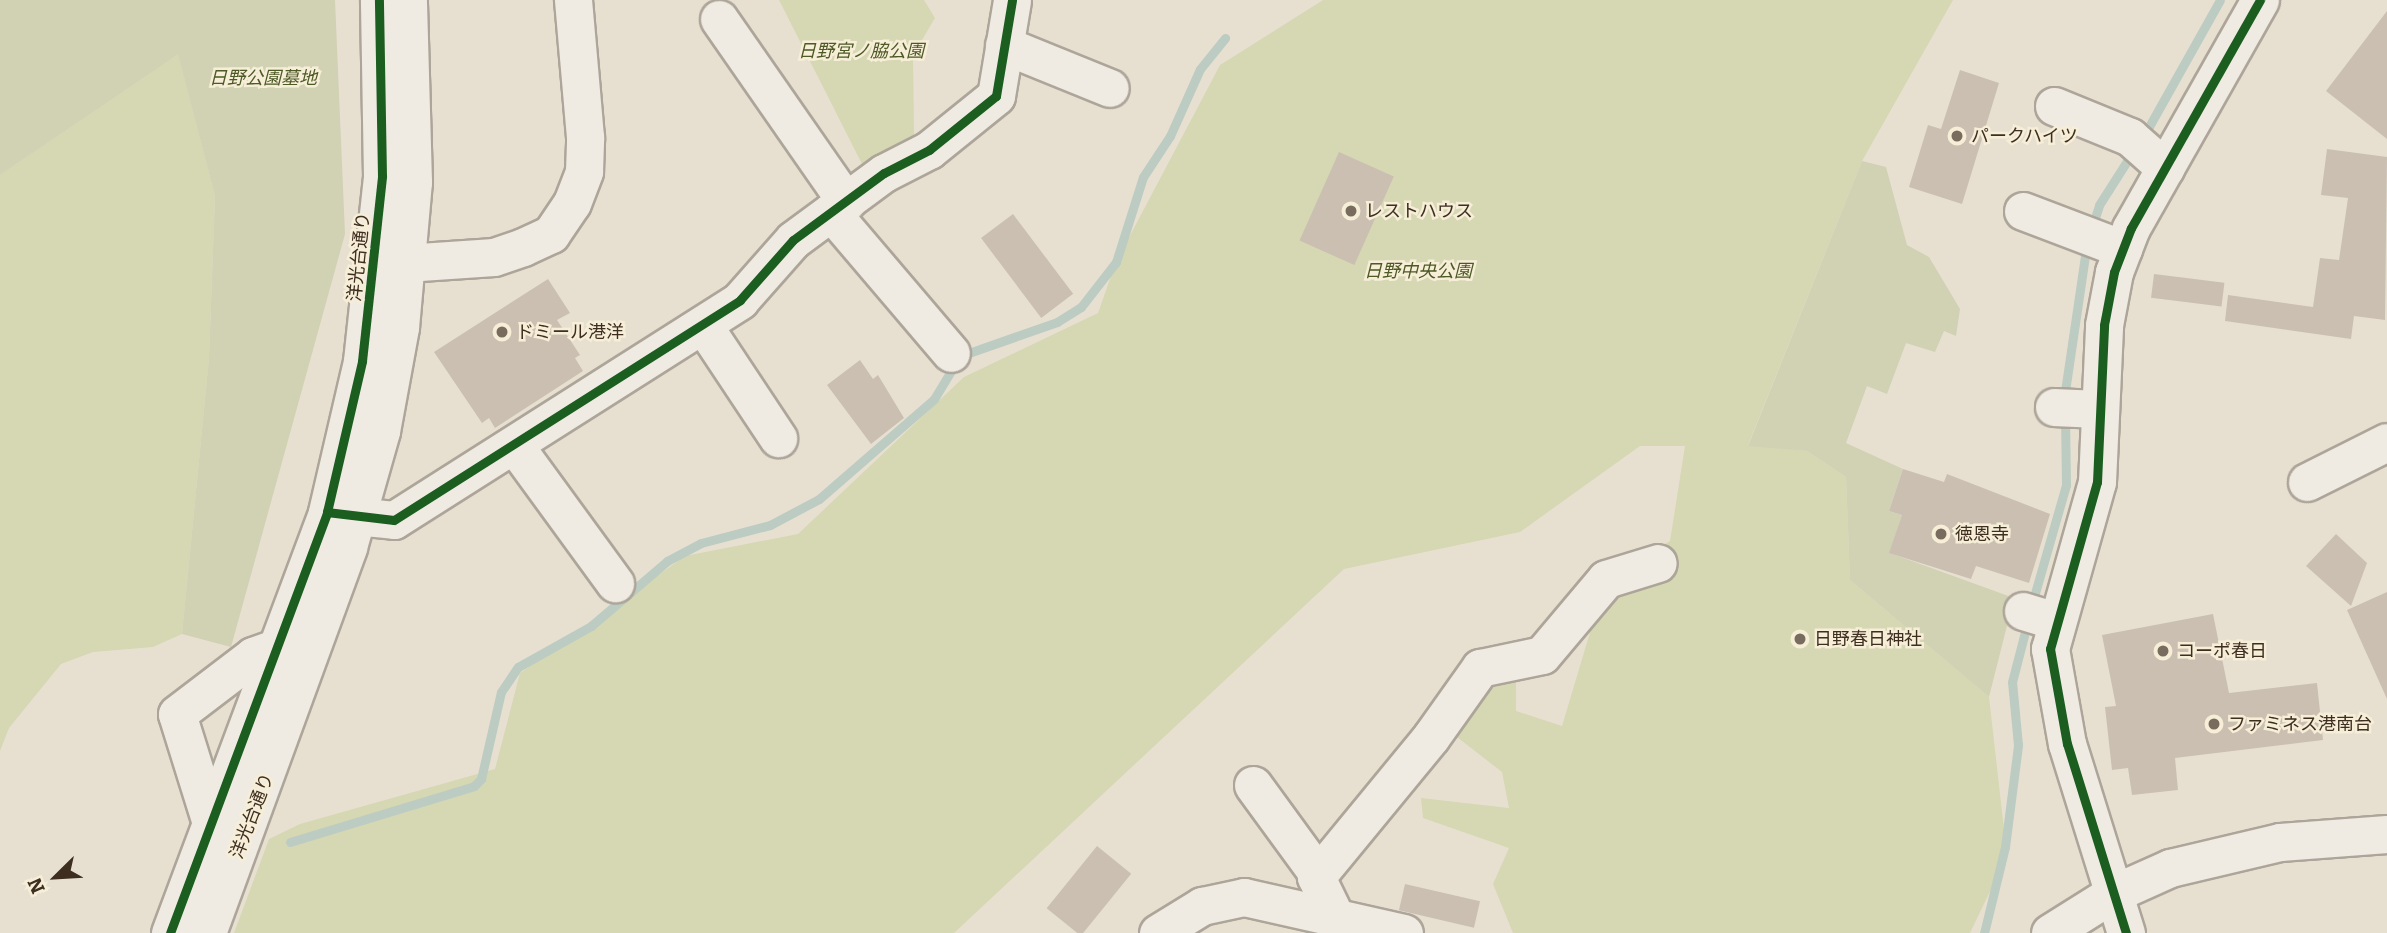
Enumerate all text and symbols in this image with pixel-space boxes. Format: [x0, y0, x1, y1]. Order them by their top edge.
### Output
park label: 日野宮ノ脇公園 [798, 40, 924, 62]
park label: 日野公園墓地 [209, 67, 317, 89]
place label: パークハイツ [1971, 125, 2079, 147]
marker: パークハイツ [1949, 128, 1965, 144]
place label: レストハウス [1365, 200, 1473, 222]
marker: レストハウス [1343, 203, 1359, 219]
street label: 洋光台通り [344, 211, 374, 303]
park label: 日野中央公園 [1364, 260, 1472, 282]
place label: ドミール港洋 [516, 321, 624, 343]
marker: ドミール港洋 [494, 324, 510, 340]
place label: 徳恩寺 [1955, 523, 2009, 545]
marker: 徳恩寺 [1933, 526, 1949, 542]
place label: 日野春日神社 [1814, 628, 1922, 650]
marker: 日野春日神社 [1792, 631, 1808, 647]
place label: コーポ春日 [2177, 640, 2267, 662]
marker: コーポ春日 [2155, 643, 2171, 659]
place label: ファミネス港南台 [2228, 713, 2372, 735]
marker: ファミネス港南台 [2206, 716, 2222, 732]
street label: 洋光台通り [226, 770, 278, 862]
north arrow [21, 842, 91, 912]
text: N [23, 874, 50, 897]

